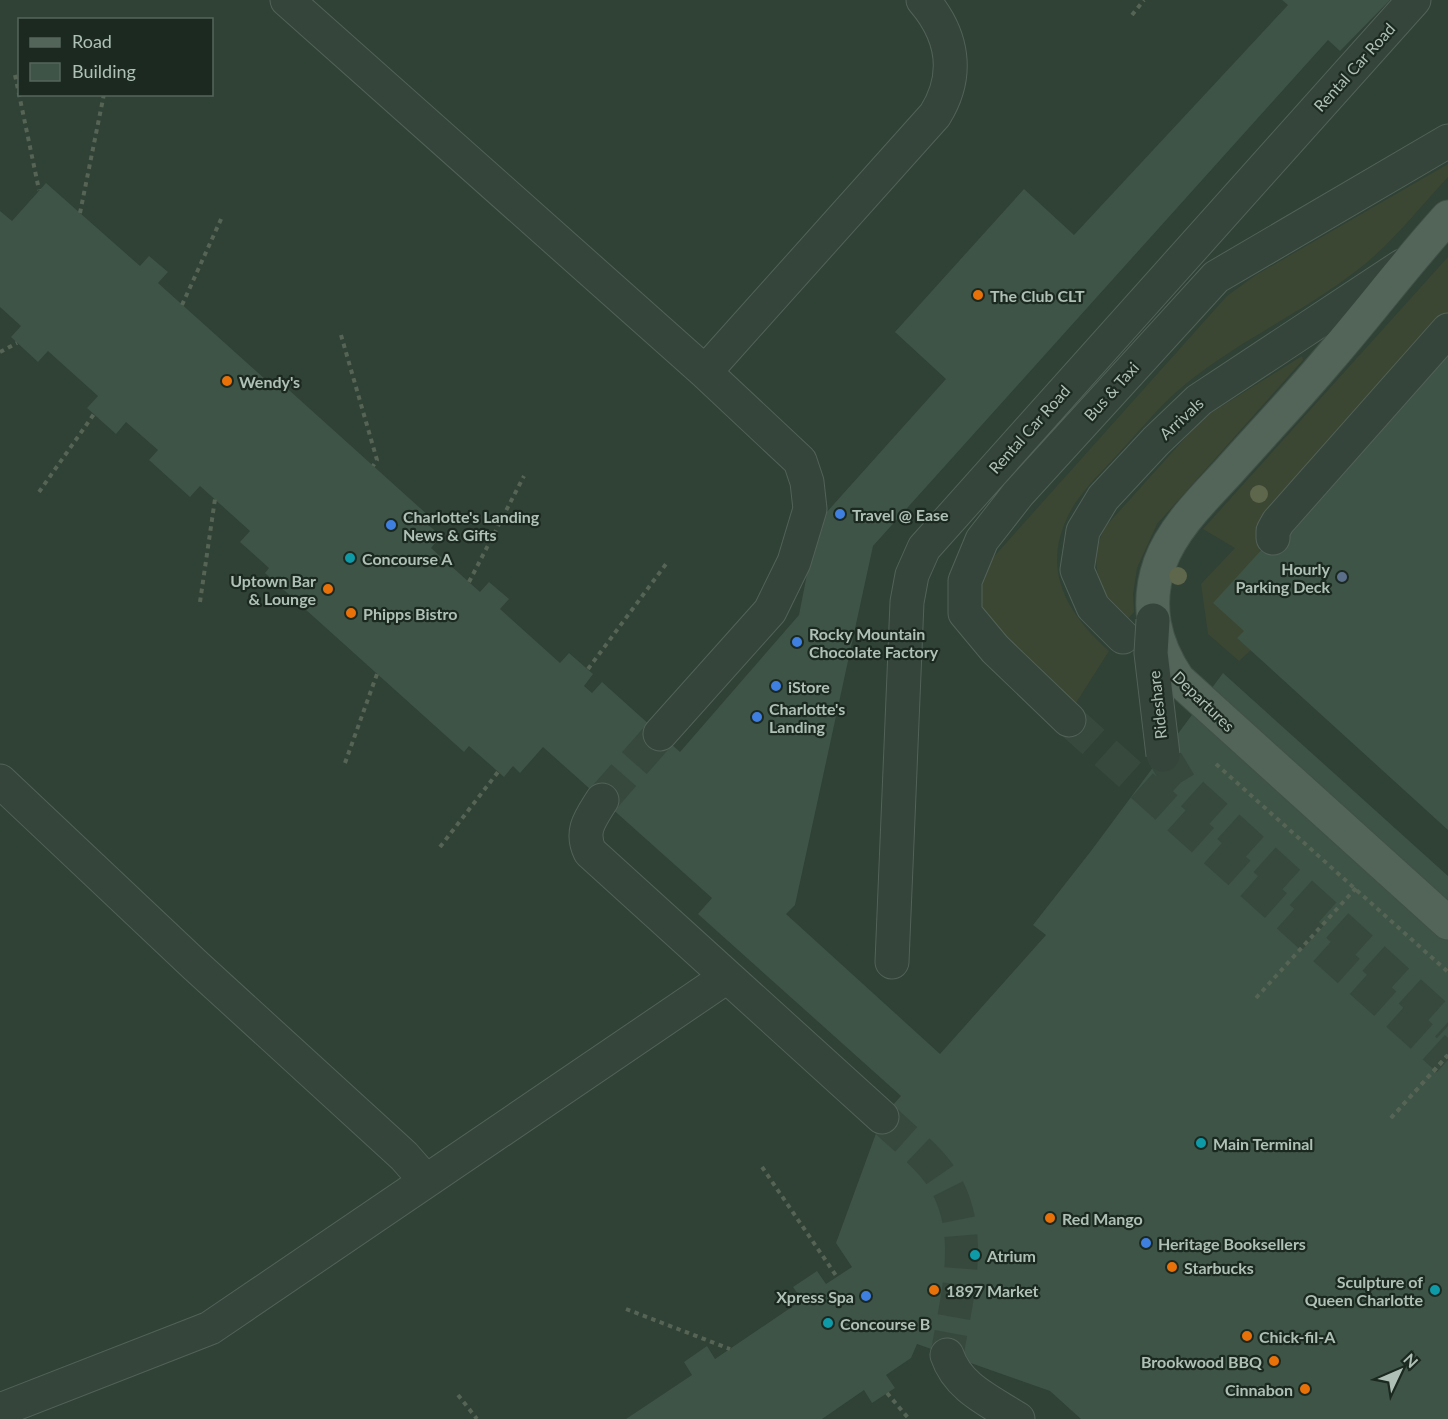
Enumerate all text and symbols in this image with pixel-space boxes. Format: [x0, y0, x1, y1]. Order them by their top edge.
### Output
legend [18, 18, 213, 96]
street label: Rental Car Road [1309, 19, 1399, 115]
text: Road [72, 30, 112, 52]
text: Building [72, 60, 136, 82]
place label: The Club CLT [990, 286, 1085, 305]
marker: The Club CLT [971, 288, 985, 302]
street label: Bus & Taxi [1080, 358, 1142, 424]
place label: Wendy's [239, 372, 300, 391]
marker: Wendy's [220, 374, 234, 388]
street label: Rental Car Road [984, 381, 1074, 477]
street label: Arrivals [1155, 393, 1207, 443]
place label: Travel @ Ease [852, 505, 949, 524]
place label: Charlotte's Landing News & Gifts [403, 507, 540, 544]
marker: Travel @ Ease [833, 507, 847, 521]
marker: Charlotte's Landing News & Gifts [384, 518, 398, 532]
place label: Concourse A [362, 549, 453, 568]
marker: Concourse A [343, 551, 357, 565]
place label: Hourly Parking Deck [1235, 559, 1331, 596]
marker: Hourly Parking Deck [1335, 570, 1349, 584]
place label: Uptown Bar & Lounge [230, 571, 316, 608]
marker: Uptown Bar & Lounge [321, 582, 335, 596]
place label: Phipps Bistro [363, 604, 457, 623]
marker: Phipps Bistro [344, 606, 358, 620]
place label: Rocky Mountain Chocolate Factory [809, 624, 939, 661]
marker: Rocky Mountain Chocolate Factory [790, 635, 804, 649]
street label: Departures [1169, 667, 1239, 735]
street label: Rideshare [1144, 670, 1170, 740]
place label: iStore [788, 677, 830, 696]
marker: iStore [769, 679, 783, 693]
place label: Charlotte's Landing [769, 699, 845, 736]
marker: Charlotte's Landing [750, 710, 764, 724]
place label: Main Terminal [1213, 1134, 1313, 1153]
marker: Main Terminal [1194, 1136, 1208, 1150]
place label: Red Mango [1062, 1209, 1143, 1228]
marker: Red Mango [1043, 1211, 1057, 1225]
place label: Heritage Booksellers [1158, 1234, 1306, 1253]
marker: Heritage Booksellers [1139, 1236, 1153, 1250]
place label: Atrium [986, 1246, 1036, 1265]
marker: Atrium [968, 1248, 982, 1262]
place label: Starbucks [1184, 1258, 1254, 1277]
marker: Starbucks [1165, 1260, 1179, 1274]
place label: Sculpture of Queen Charlotte [1305, 1272, 1423, 1309]
place label: 1897 Market [946, 1281, 1039, 1300]
marker: 1897 Market [927, 1283, 941, 1297]
marker: Sculpture of Queen Charlotte [1428, 1283, 1442, 1297]
place label: Xpress Spa [776, 1287, 854, 1306]
marker: Xpress Spa [859, 1289, 873, 1303]
place label: Concourse B [840, 1314, 930, 1333]
marker: Concourse B [821, 1316, 835, 1330]
place label: Chick-fil-A [1259, 1327, 1336, 1346]
marker: Chick-fil-A [1240, 1329, 1254, 1343]
north arrow [1370, 1341, 1430, 1401]
text: N [1400, 1349, 1422, 1371]
place label: Brookwood BBQ [1141, 1352, 1262, 1371]
marker: Brookwood BBQ [1267, 1354, 1281, 1368]
place label: Cinnabon [1225, 1380, 1293, 1399]
marker: Cinnabon [1298, 1382, 1312, 1396]

